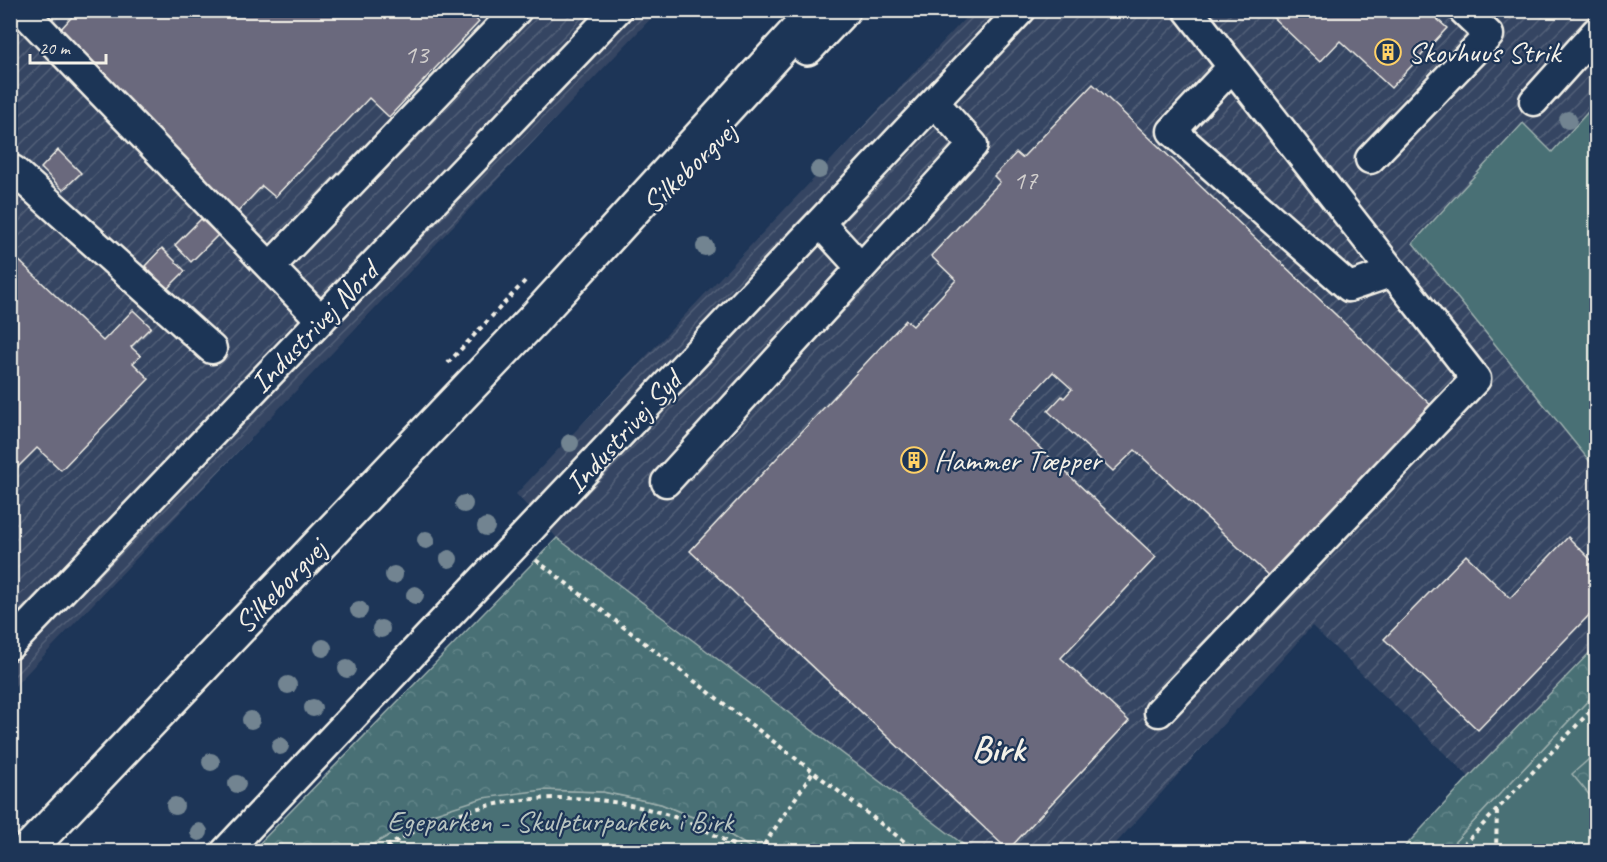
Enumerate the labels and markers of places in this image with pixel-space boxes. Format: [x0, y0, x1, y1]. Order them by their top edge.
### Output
place label: Skovhuus Strik [1408, 33, 1562, 71]
building icon: Skovhuus Strik [1373, 37, 1403, 67]
place label: Hammer Tæpper [934, 441, 1103, 479]
building icon: Hammer Tæpper [899, 445, 929, 475]

